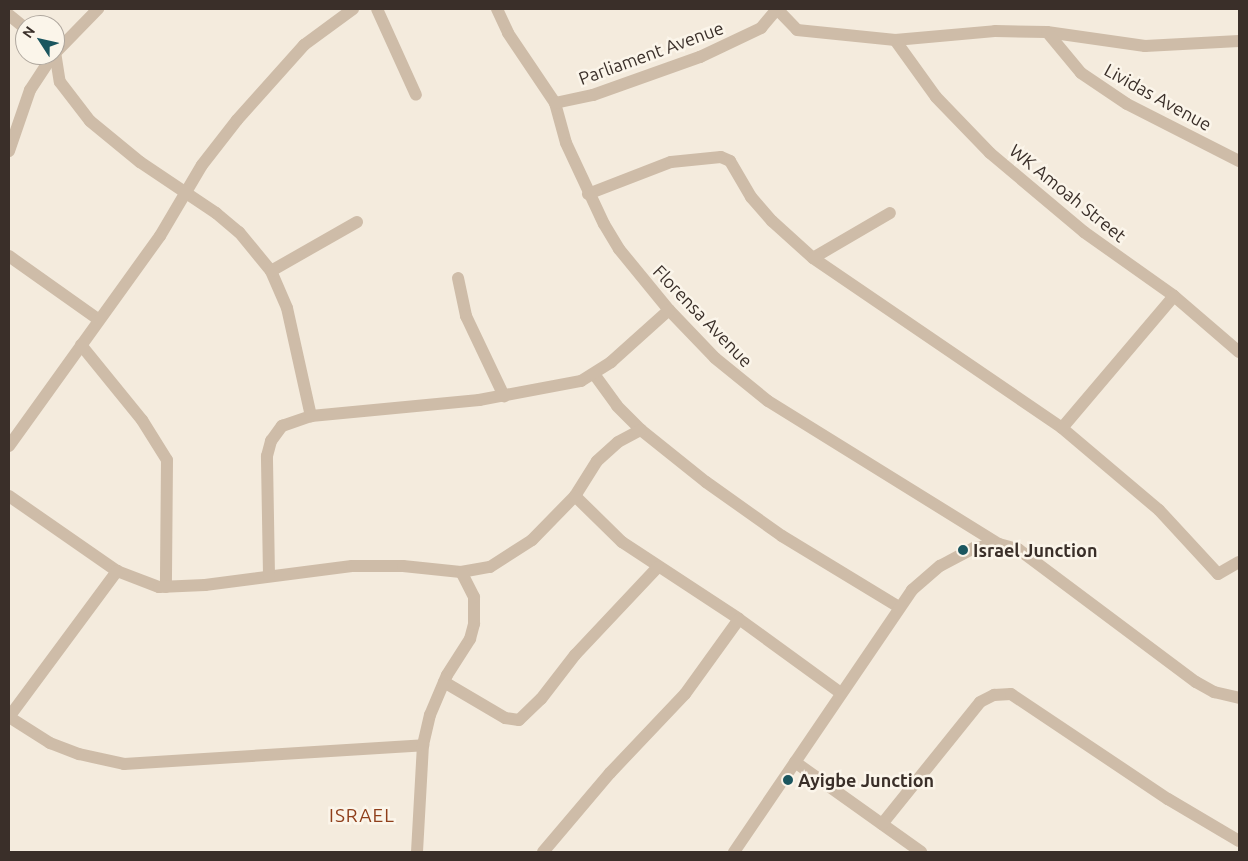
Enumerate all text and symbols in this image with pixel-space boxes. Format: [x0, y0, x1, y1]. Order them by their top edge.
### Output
north arrow [15, 15, 65, 65]
street label: Parliament Avenue [576, 17, 726, 89]
text: N [19, 23, 38, 41]
street label: Lividas Avenue [1101, 59, 1215, 135]
street label: WK Amoah Street [1005, 139, 1131, 247]
street label: Florensa Avenue [649, 260, 757, 372]
place label: Israel Junction [973, 539, 1097, 561]
marker: Israel Junction [957, 544, 969, 556]
place label: Ayigbe Junction [798, 769, 934, 791]
marker: Ayigbe Junction [782, 774, 794, 786]
district label: ISRAEL [328, 805, 396, 827]

